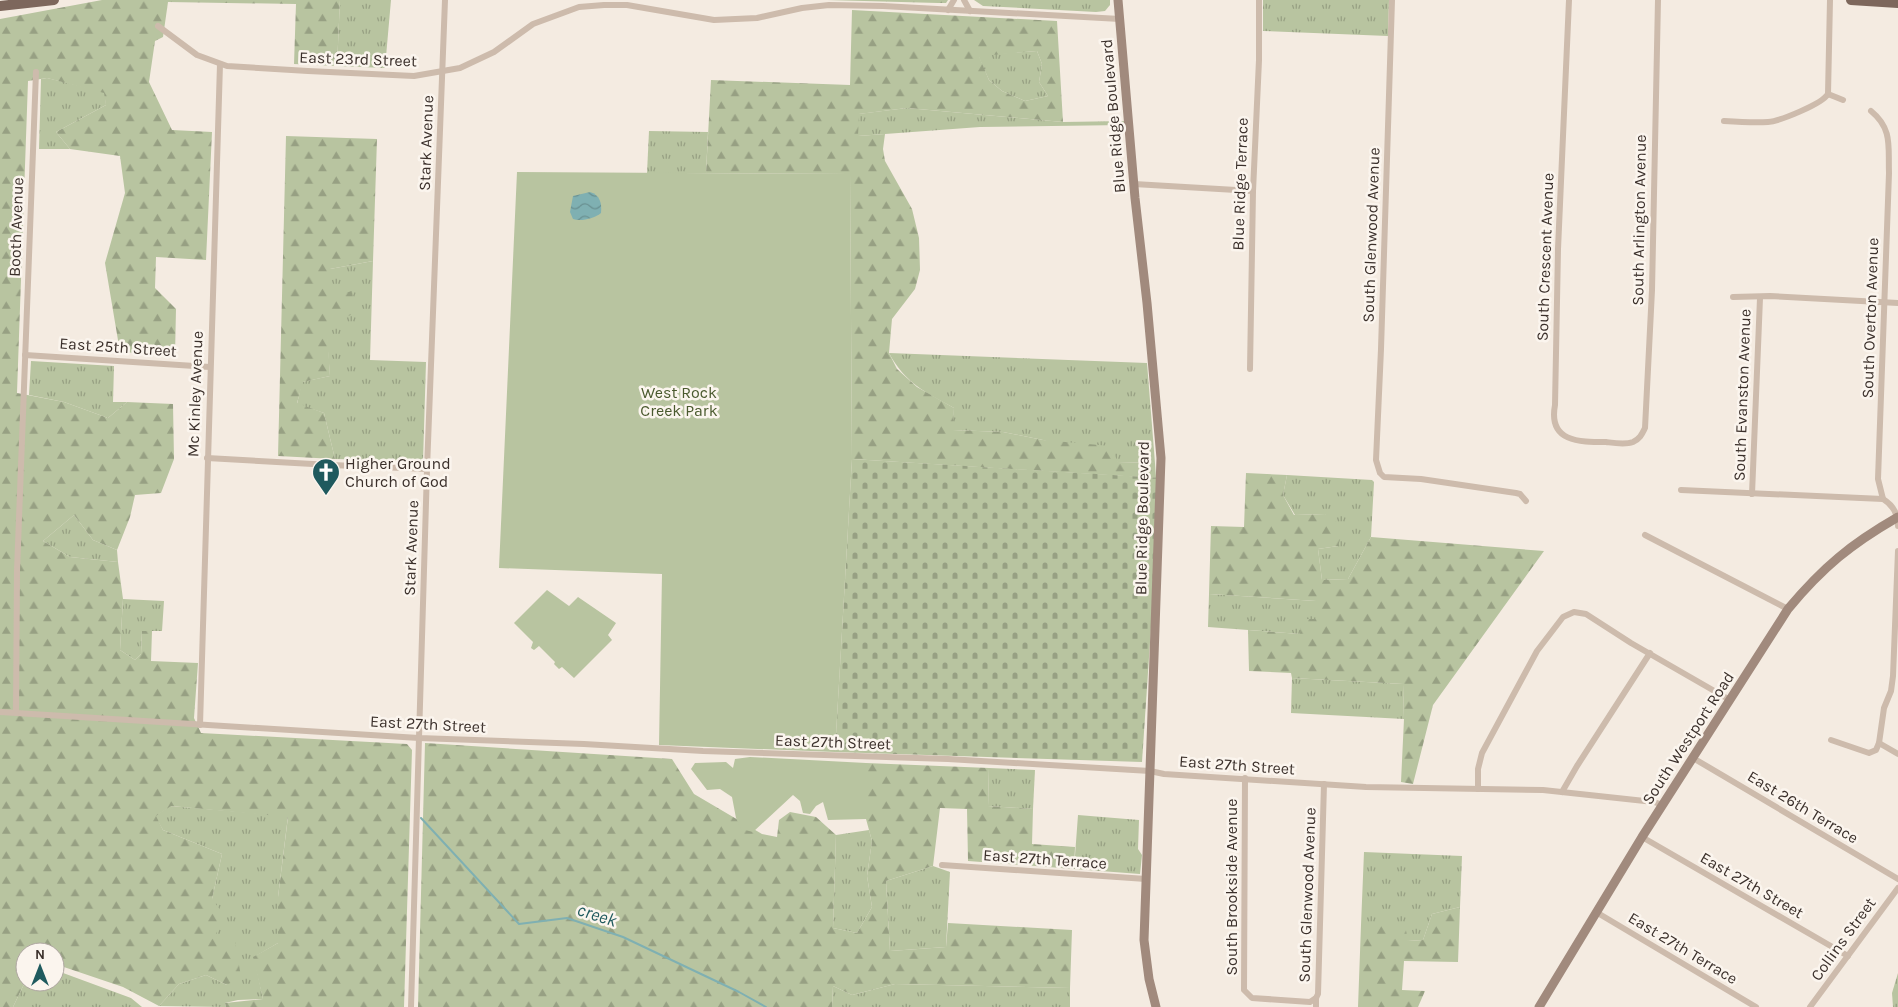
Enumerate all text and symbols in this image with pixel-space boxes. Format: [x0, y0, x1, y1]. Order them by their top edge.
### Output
street label: Blue Ridge Boulevard [1097, 38, 1129, 194]
street label: East 23rd Street [299, 47, 417, 71]
street label: Stark Avenue [415, 95, 437, 191]
street label: Blue Ridge Terrace [1228, 117, 1252, 251]
street label: South Arlington Avenue [1628, 134, 1650, 306]
street label: South Glenwood Avenue [1358, 147, 1384, 323]
street label: South Crescent Avenue [1533, 173, 1557, 341]
street label: Booth Avenue [5, 177, 27, 277]
street label: South Overton Avenue [1858, 237, 1882, 399]
street label: South Evanston Avenue [1729, 309, 1755, 481]
street label: Mc Kinley Avenue [183, 331, 207, 457]
street label: East 25th Street [59, 333, 177, 361]
park label: West Rock Creek Park [640, 383, 718, 420]
street label: Blue Ridge Boulevard [1131, 441, 1153, 595]
place label: Higher Ground Church of God [345, 454, 451, 491]
church icon: Higher Ground Church of God [311, 457, 341, 496]
street label: Stark Avenue [400, 500, 422, 596]
street label: South Westport Road [1638, 668, 1738, 808]
street label: East 27th Street [369, 711, 487, 737]
street label: East 27th Street [775, 730, 891, 754]
street label: East 27th Street [1178, 751, 1296, 779]
street label: East 26th Terrace [1744, 766, 1862, 848]
street label: South Brookside Avenue [1222, 798, 1241, 976]
street label: South Glenwood Avenue [1294, 807, 1320, 983]
street label: East 27th Terrace [982, 845, 1108, 873]
street label: East 27th Street [1697, 848, 1807, 922]
street label: Collins Street [1806, 894, 1880, 984]
water label: creek [574, 898, 620, 932]
street label: East 27th Terrace [1625, 908, 1741, 988]
north arrow [15, 942, 65, 992]
text: N [35, 946, 45, 963]

